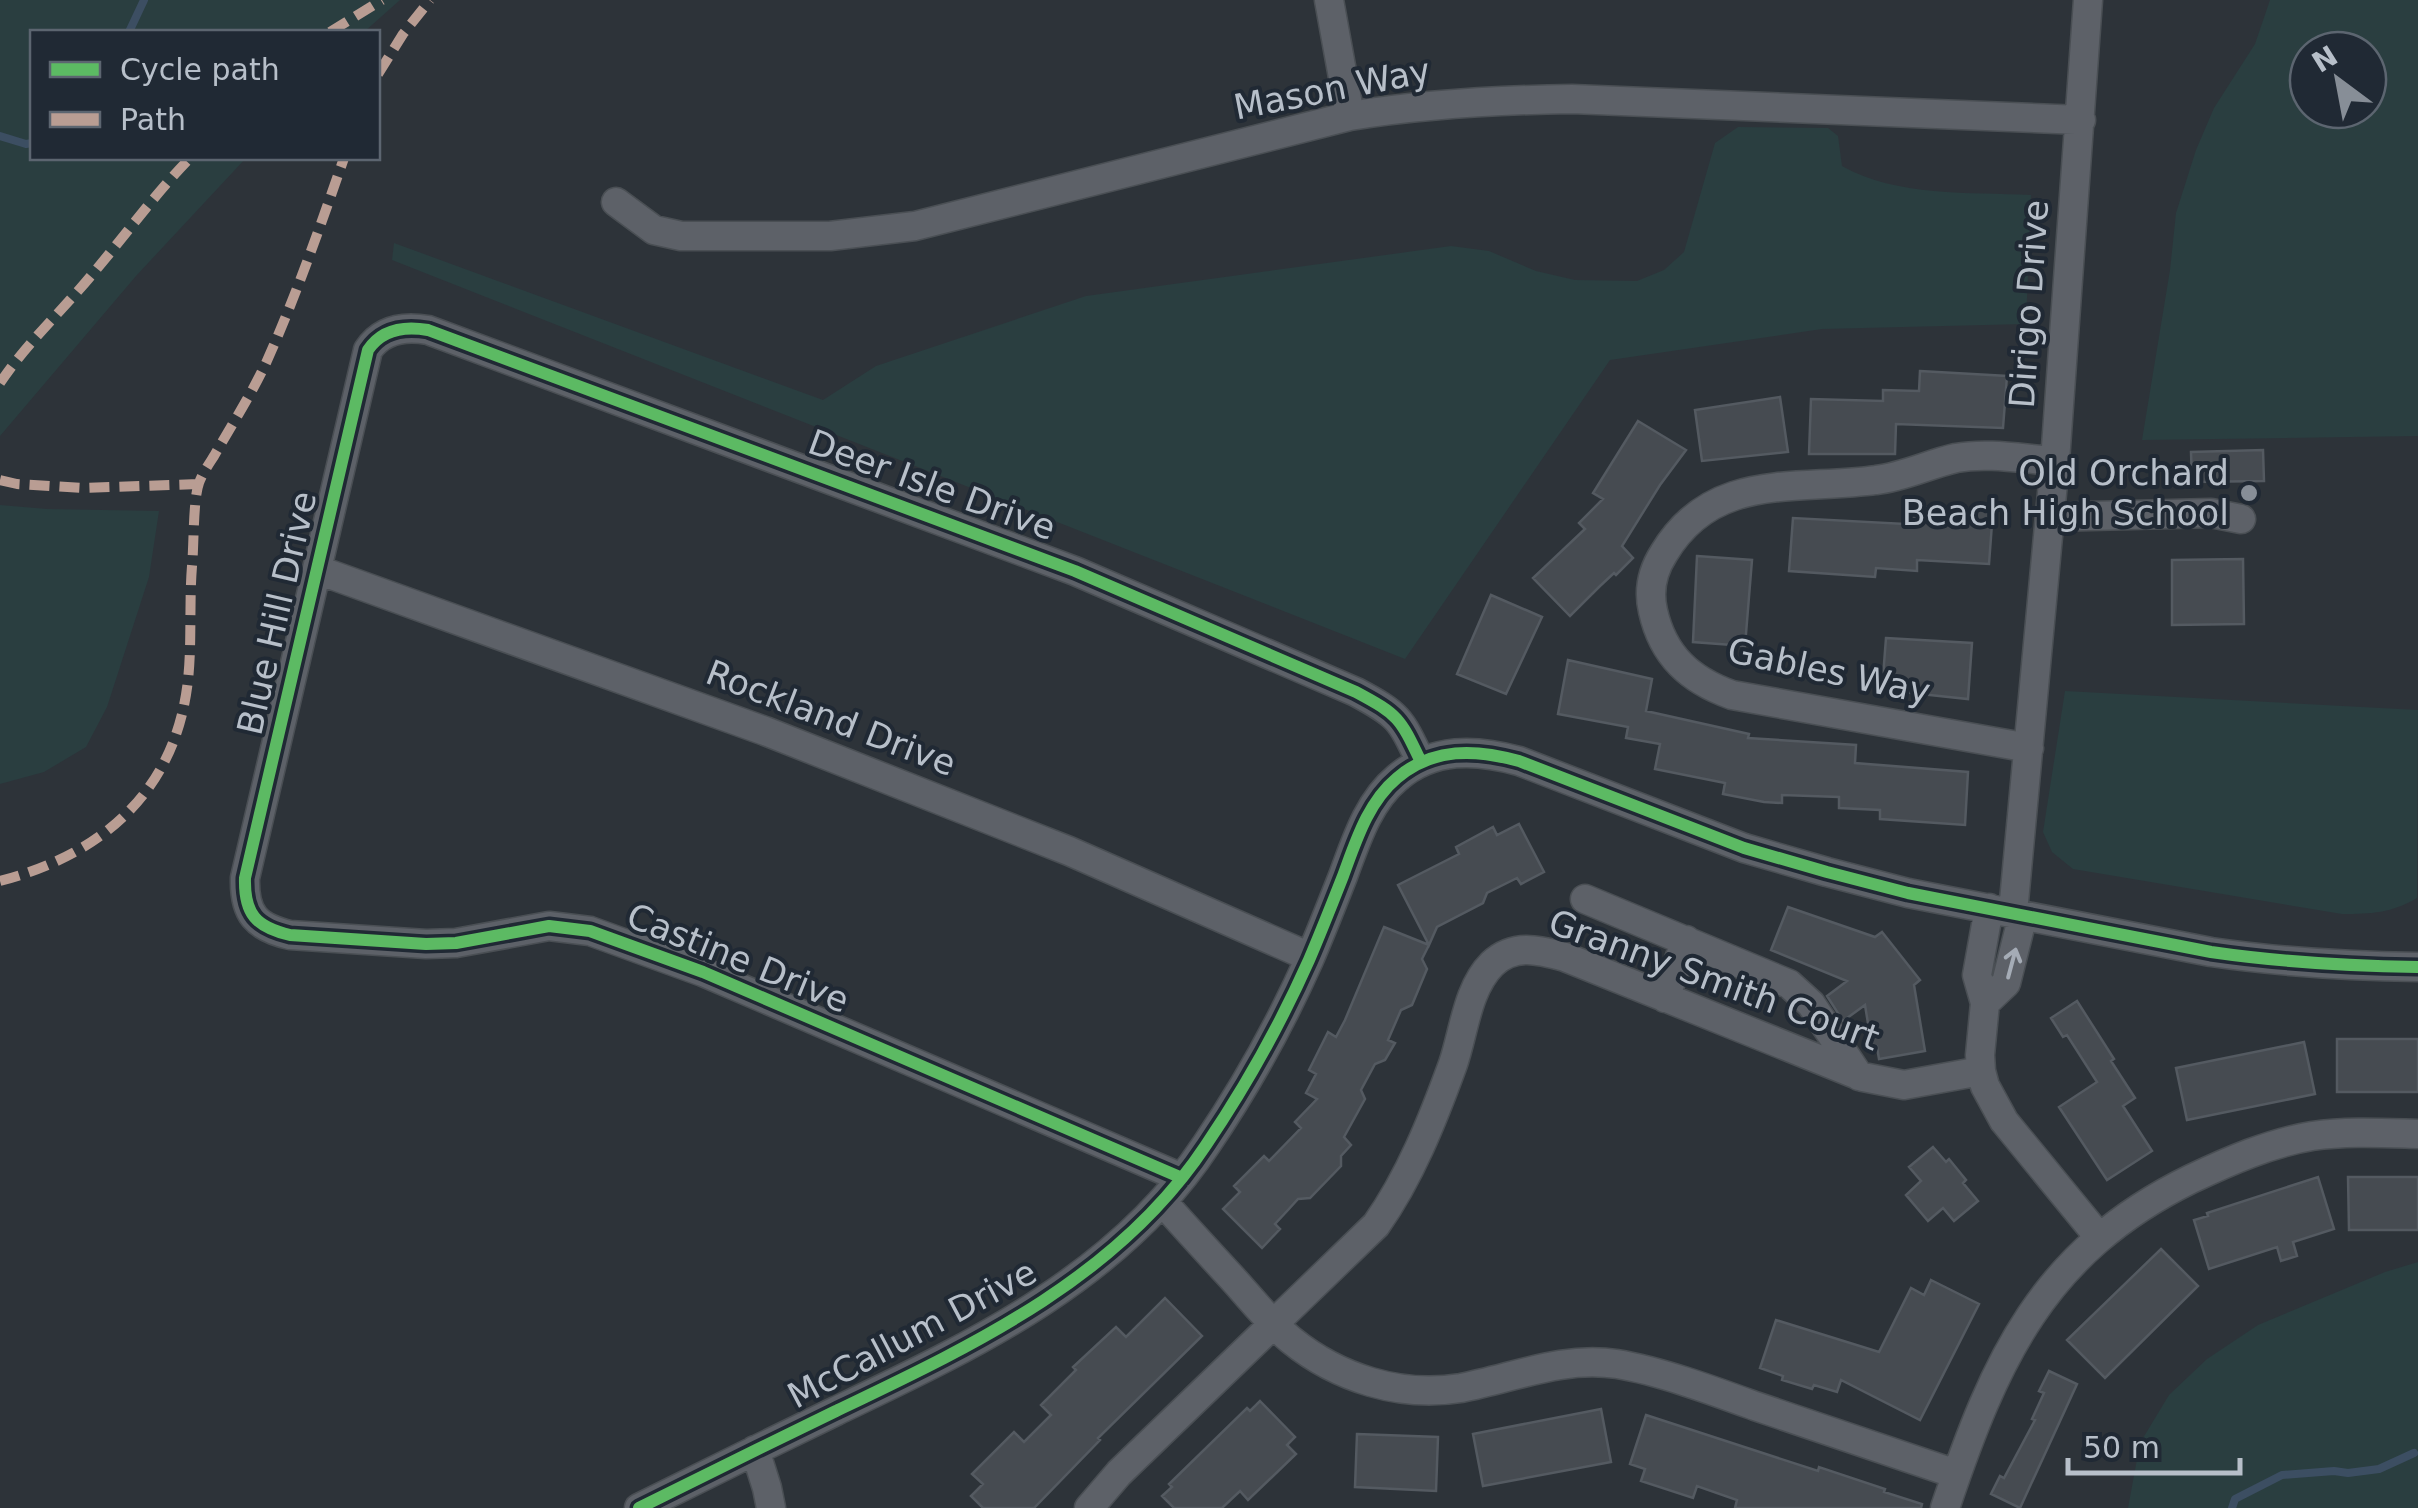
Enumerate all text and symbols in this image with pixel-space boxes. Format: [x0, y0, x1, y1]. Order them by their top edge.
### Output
legend [30, 30, 380, 160]
north arrow [2288, 30, 2388, 130]
text: N [2306, 39, 2344, 79]
street label: Mason Way [1230, 50, 1434, 128]
text: Cycle path [120, 52, 280, 87]
text: Path [120, 102, 186, 137]
street label: Dirigo Drive [2002, 198, 2056, 410]
street label: Deer Isle Drive [803, 422, 1061, 548]
place label: Old Orchard Beach High School [1902, 453, 2229, 533]
marker: Old Orchard Beach High School [2238, 482, 2260, 504]
street label: Blue Hill Drive [230, 487, 324, 739]
street label: Gables Way [1724, 630, 1934, 712]
street label: Rockland Drive [701, 652, 961, 784]
street label: Castine Drive [621, 895, 855, 1021]
street label: Granny Smith Court [1543, 902, 1885, 1058]
one-way arrow [2003, 948, 2022, 979]
street label: McCallum Drive [781, 1252, 1043, 1416]
scale bar [2068, 1413, 2240, 1475]
text: 50 m [2083, 1430, 2160, 1465]

